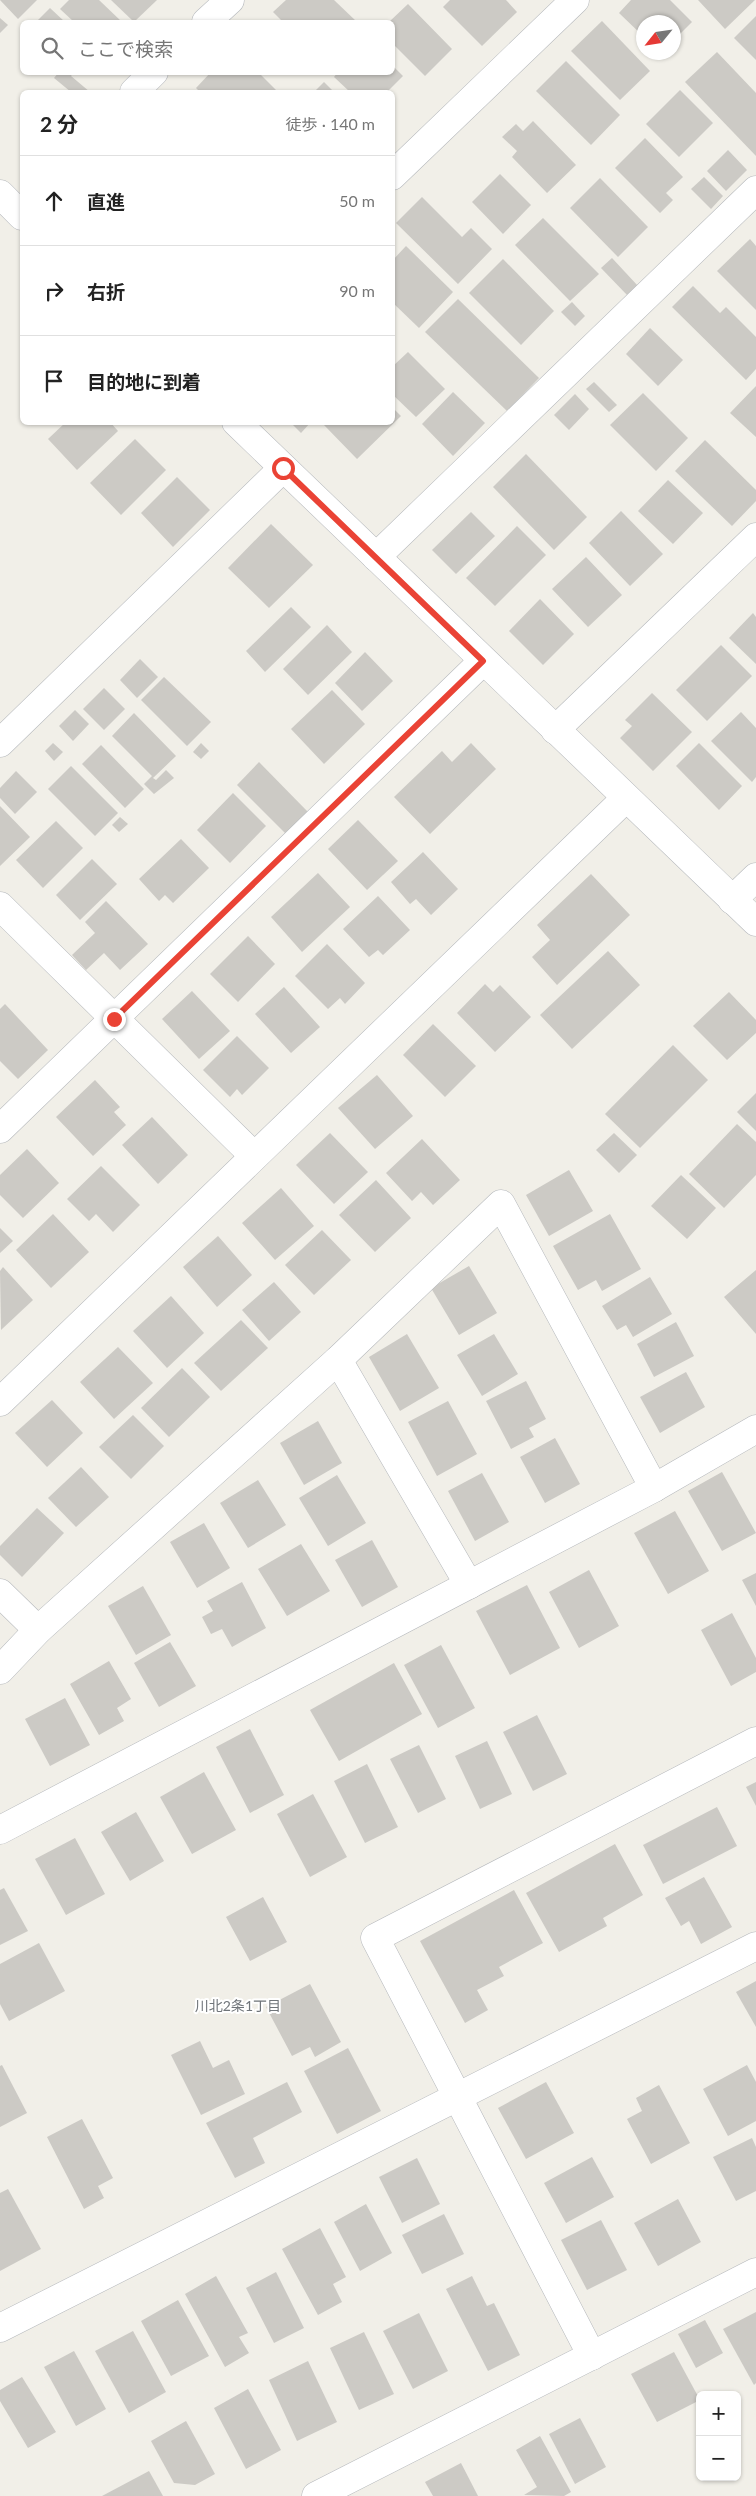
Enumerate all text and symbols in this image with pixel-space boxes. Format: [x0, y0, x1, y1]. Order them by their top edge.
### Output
north arrow [636, 15, 681, 60]
search box [20, 20, 395, 75]
icon: search [38, 34, 66, 62]
text: ここで検索 [78, 37, 173, 60]
text: 2 分 [40, 111, 78, 136]
text: 徒歩 · 140 m [286, 114, 375, 133]
icon: ahead [40, 187, 68, 215]
text: 直進 [87, 190, 125, 213]
text: 50 m [339, 191, 375, 210]
icon: right [40, 277, 68, 305]
text: 右折 [87, 280, 125, 303]
text: 90 m [339, 281, 375, 300]
icon: arrive [40, 367, 68, 395]
text: 目的地に到着 [87, 370, 201, 393]
route start [272, 457, 295, 480]
route end [103, 1008, 126, 1031]
district label: 川北2条1丁目 [195, 1997, 281, 2014]
map controls [696, 2391, 741, 2481]
button: + [696, 2391, 741, 2436]
button: − [696, 2436, 741, 2481]

